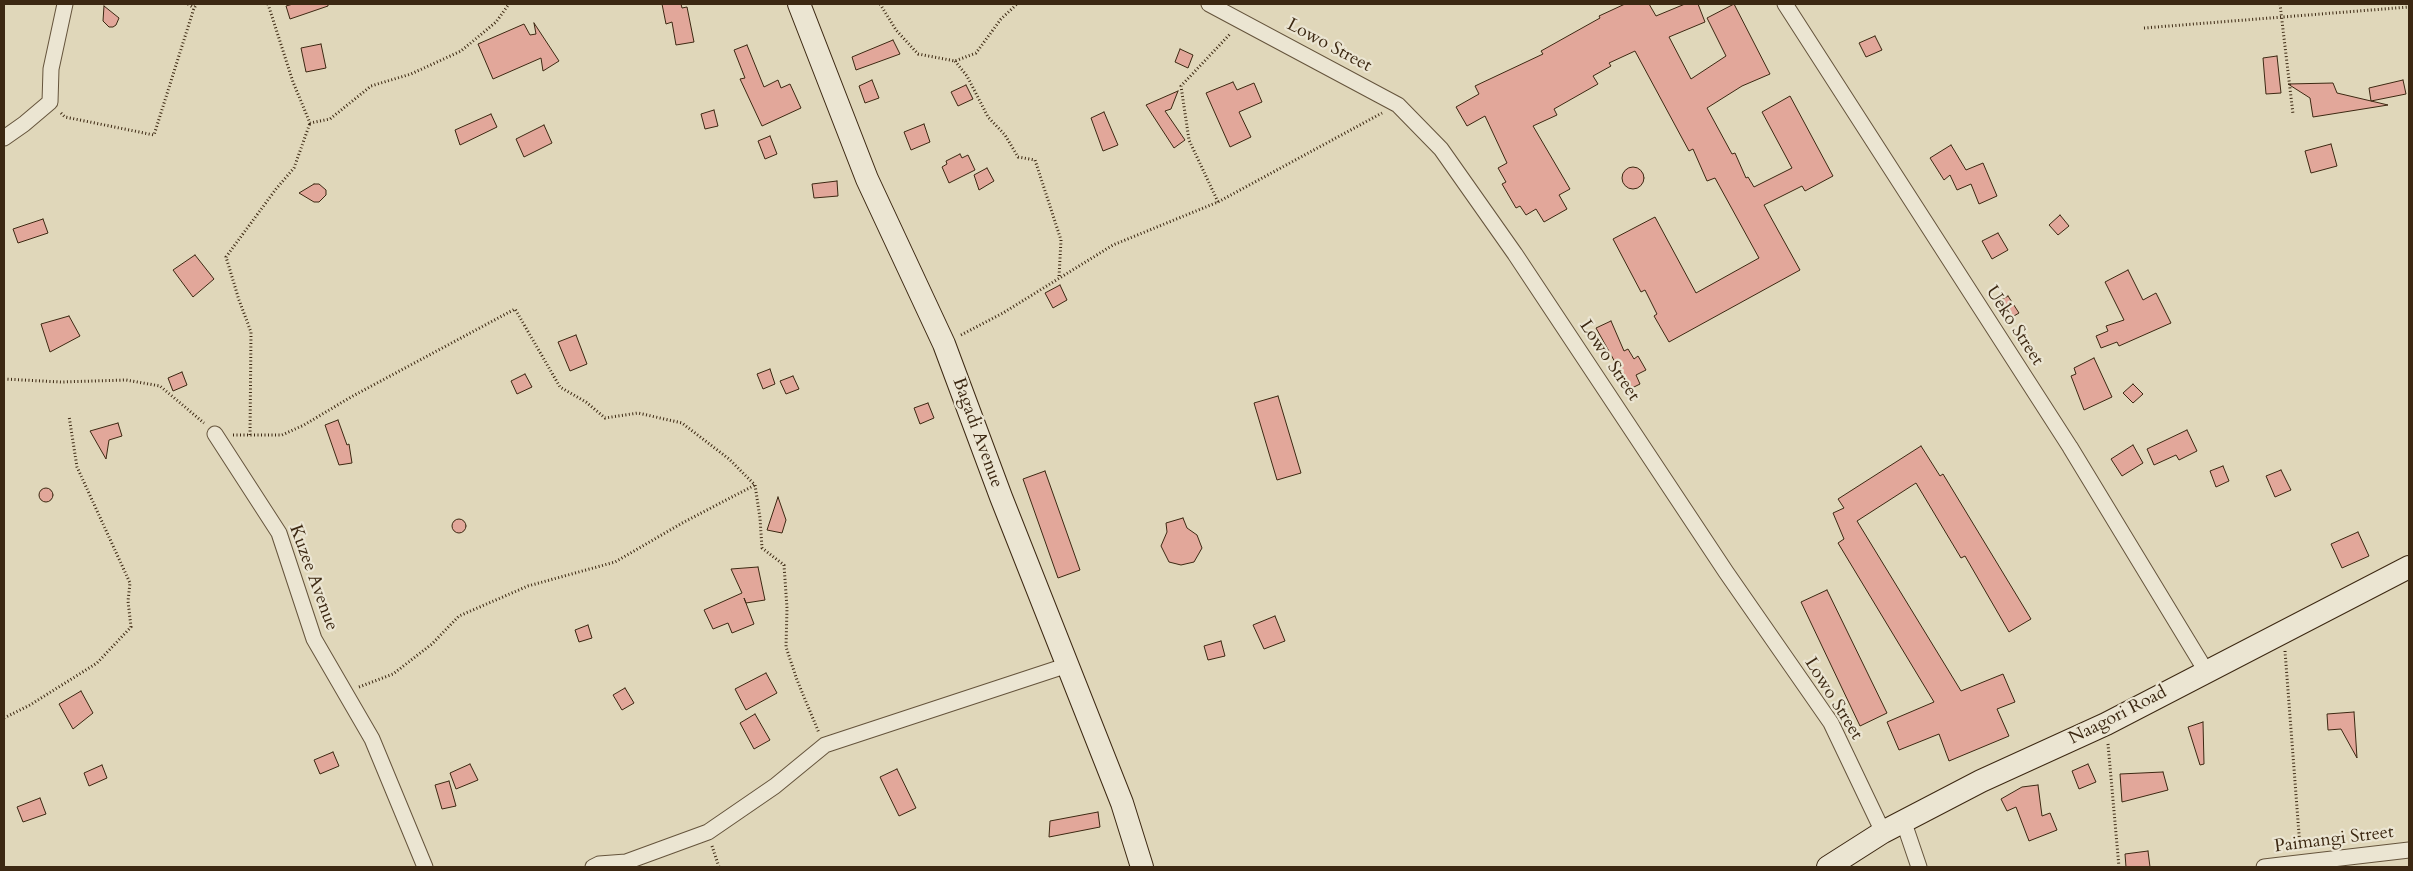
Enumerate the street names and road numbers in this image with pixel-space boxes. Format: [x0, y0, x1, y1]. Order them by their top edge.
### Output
street label: Lowo Street [1283, 15, 1375, 77]
street label: Ueko Street [1980, 282, 2048, 370]
street label: Lowo Street [1574, 316, 1644, 406]
street label: Bagadi Avenue [947, 375, 1007, 491]
street label: Kuzee Avenue [284, 522, 342, 634]
street label: Lowo Street [1799, 654, 1867, 744]
street label: Naagori Road [2066, 682, 2170, 750]
street label: Paimangi Street [2273, 822, 2395, 858]

